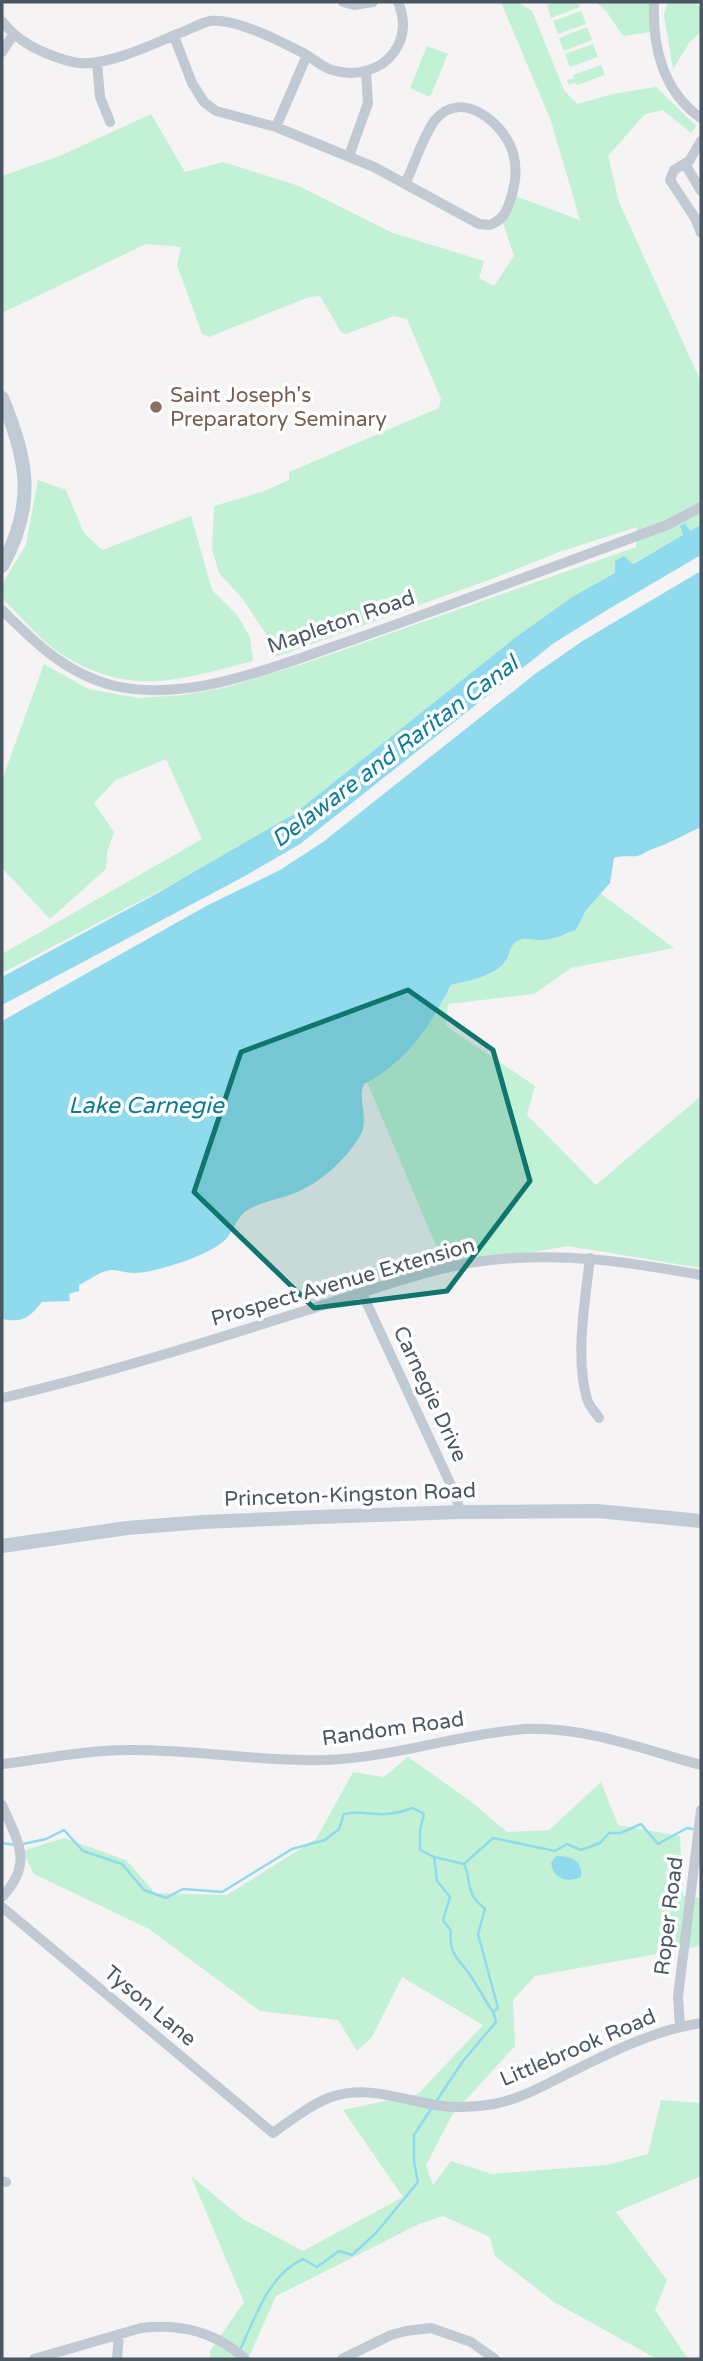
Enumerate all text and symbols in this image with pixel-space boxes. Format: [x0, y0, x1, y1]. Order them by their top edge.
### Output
place label: Saint Joseph's Preparatory Seminary [170, 383, 387, 432]
marker: Saint Joseph's Preparatory Seminary [148, 399, 164, 415]
street label: Mapleton Road [264, 585, 418, 659]
water label: Delaware and Raritan Canal [266, 649, 526, 854]
water label: Lake Carnegie [68, 1092, 226, 1120]
street label: Prospect Avenue Extension [208, 1232, 478, 1332]
street label: Carnegie Drive [388, 1322, 472, 1466]
street label: Princeton-Kingston Road [224, 1478, 476, 1512]
street label: Random Road [320, 1707, 466, 1751]
street label: Roper Road [649, 1855, 689, 1977]
street label: Tyson Lane [99, 1960, 201, 2052]
street label: Littlebrook Road [496, 2004, 660, 2092]

